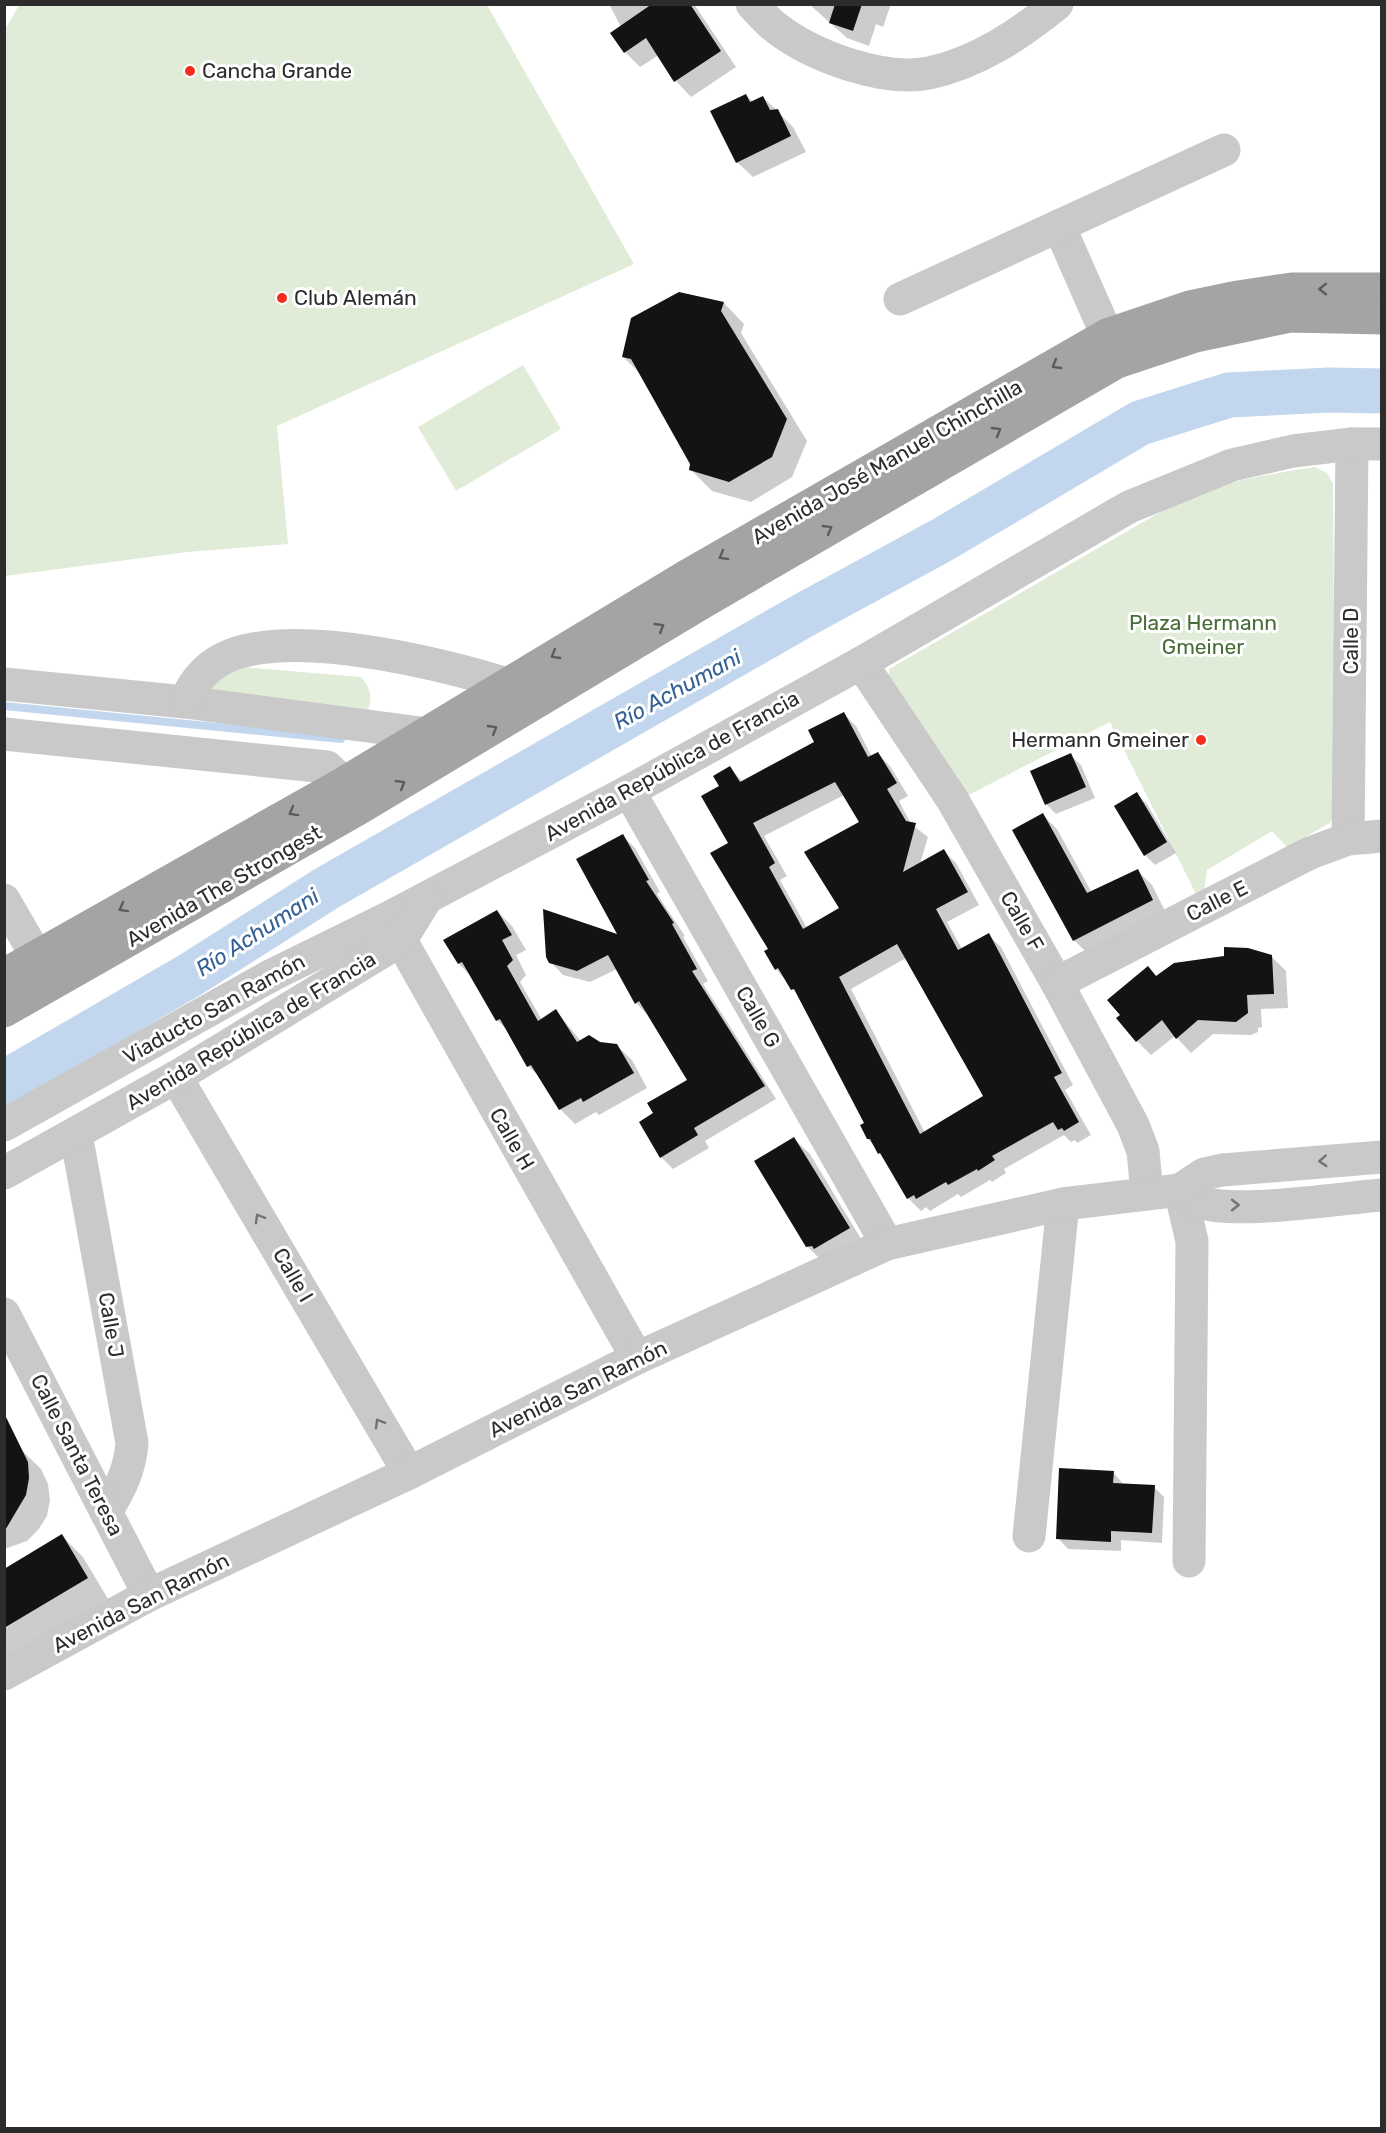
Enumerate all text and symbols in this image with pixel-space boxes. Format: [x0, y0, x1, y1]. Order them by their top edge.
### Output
place label: Cancha Grande [202, 58, 352, 83]
marker: Cancha Grande [183, 64, 197, 78]
one-way arrow [1319, 283, 1328, 295]
place label: Club Alemán [294, 285, 417, 310]
marker: Club Alemán [275, 291, 289, 305]
one-way arrow [1052, 357, 1063, 369]
street label: Avenida José Manuel Chinchilla [747, 374, 1026, 549]
one-way arrow [991, 427, 1001, 439]
one-way arrow [822, 525, 832, 536]
one-way arrow [719, 549, 729, 560]
street label: Calle D [1338, 607, 1363, 675]
park label: Plaza Hermann Gmeiner [1129, 610, 1277, 659]
one-way arrow [654, 623, 664, 635]
water label: Río Achumani [609, 643, 746, 736]
one-way arrow [551, 647, 561, 659]
street label: Avenida República de Francia [540, 685, 803, 846]
one-way arrow [487, 724, 497, 736]
place label: Hermann Gmeiner [1011, 727, 1189, 752]
marker: Hermann Gmeiner [1194, 733, 1208, 747]
one-way arrow [395, 780, 405, 791]
one-way arrow [289, 805, 299, 816]
street label: Avenida The Strongest [122, 819, 326, 952]
street label: Calle E [1182, 875, 1252, 927]
water label: Río Achumani [190, 882, 325, 982]
street label: Calle F [995, 886, 1049, 955]
one-way arrow [119, 900, 129, 912]
street label: Avenida República de Francia [121, 946, 380, 1115]
street label: Viaducto San Ramón [119, 948, 309, 1069]
street label: Calle G [731, 981, 786, 1052]
street label: Calle H [485, 1103, 540, 1174]
one-way arrow [1319, 1154, 1328, 1167]
one-way arrow [1230, 1199, 1239, 1212]
one-way arrow [255, 1214, 267, 1224]
street label: Calle I [268, 1243, 319, 1306]
street label: Calle J [93, 1290, 130, 1360]
street label: Avenida San Ramón [485, 1335, 671, 1442]
street label: Calle Santa Teresa [26, 1370, 129, 1540]
one-way arrow [375, 1419, 387, 1429]
street label: Avenida San Ramón [48, 1547, 233, 1658]

